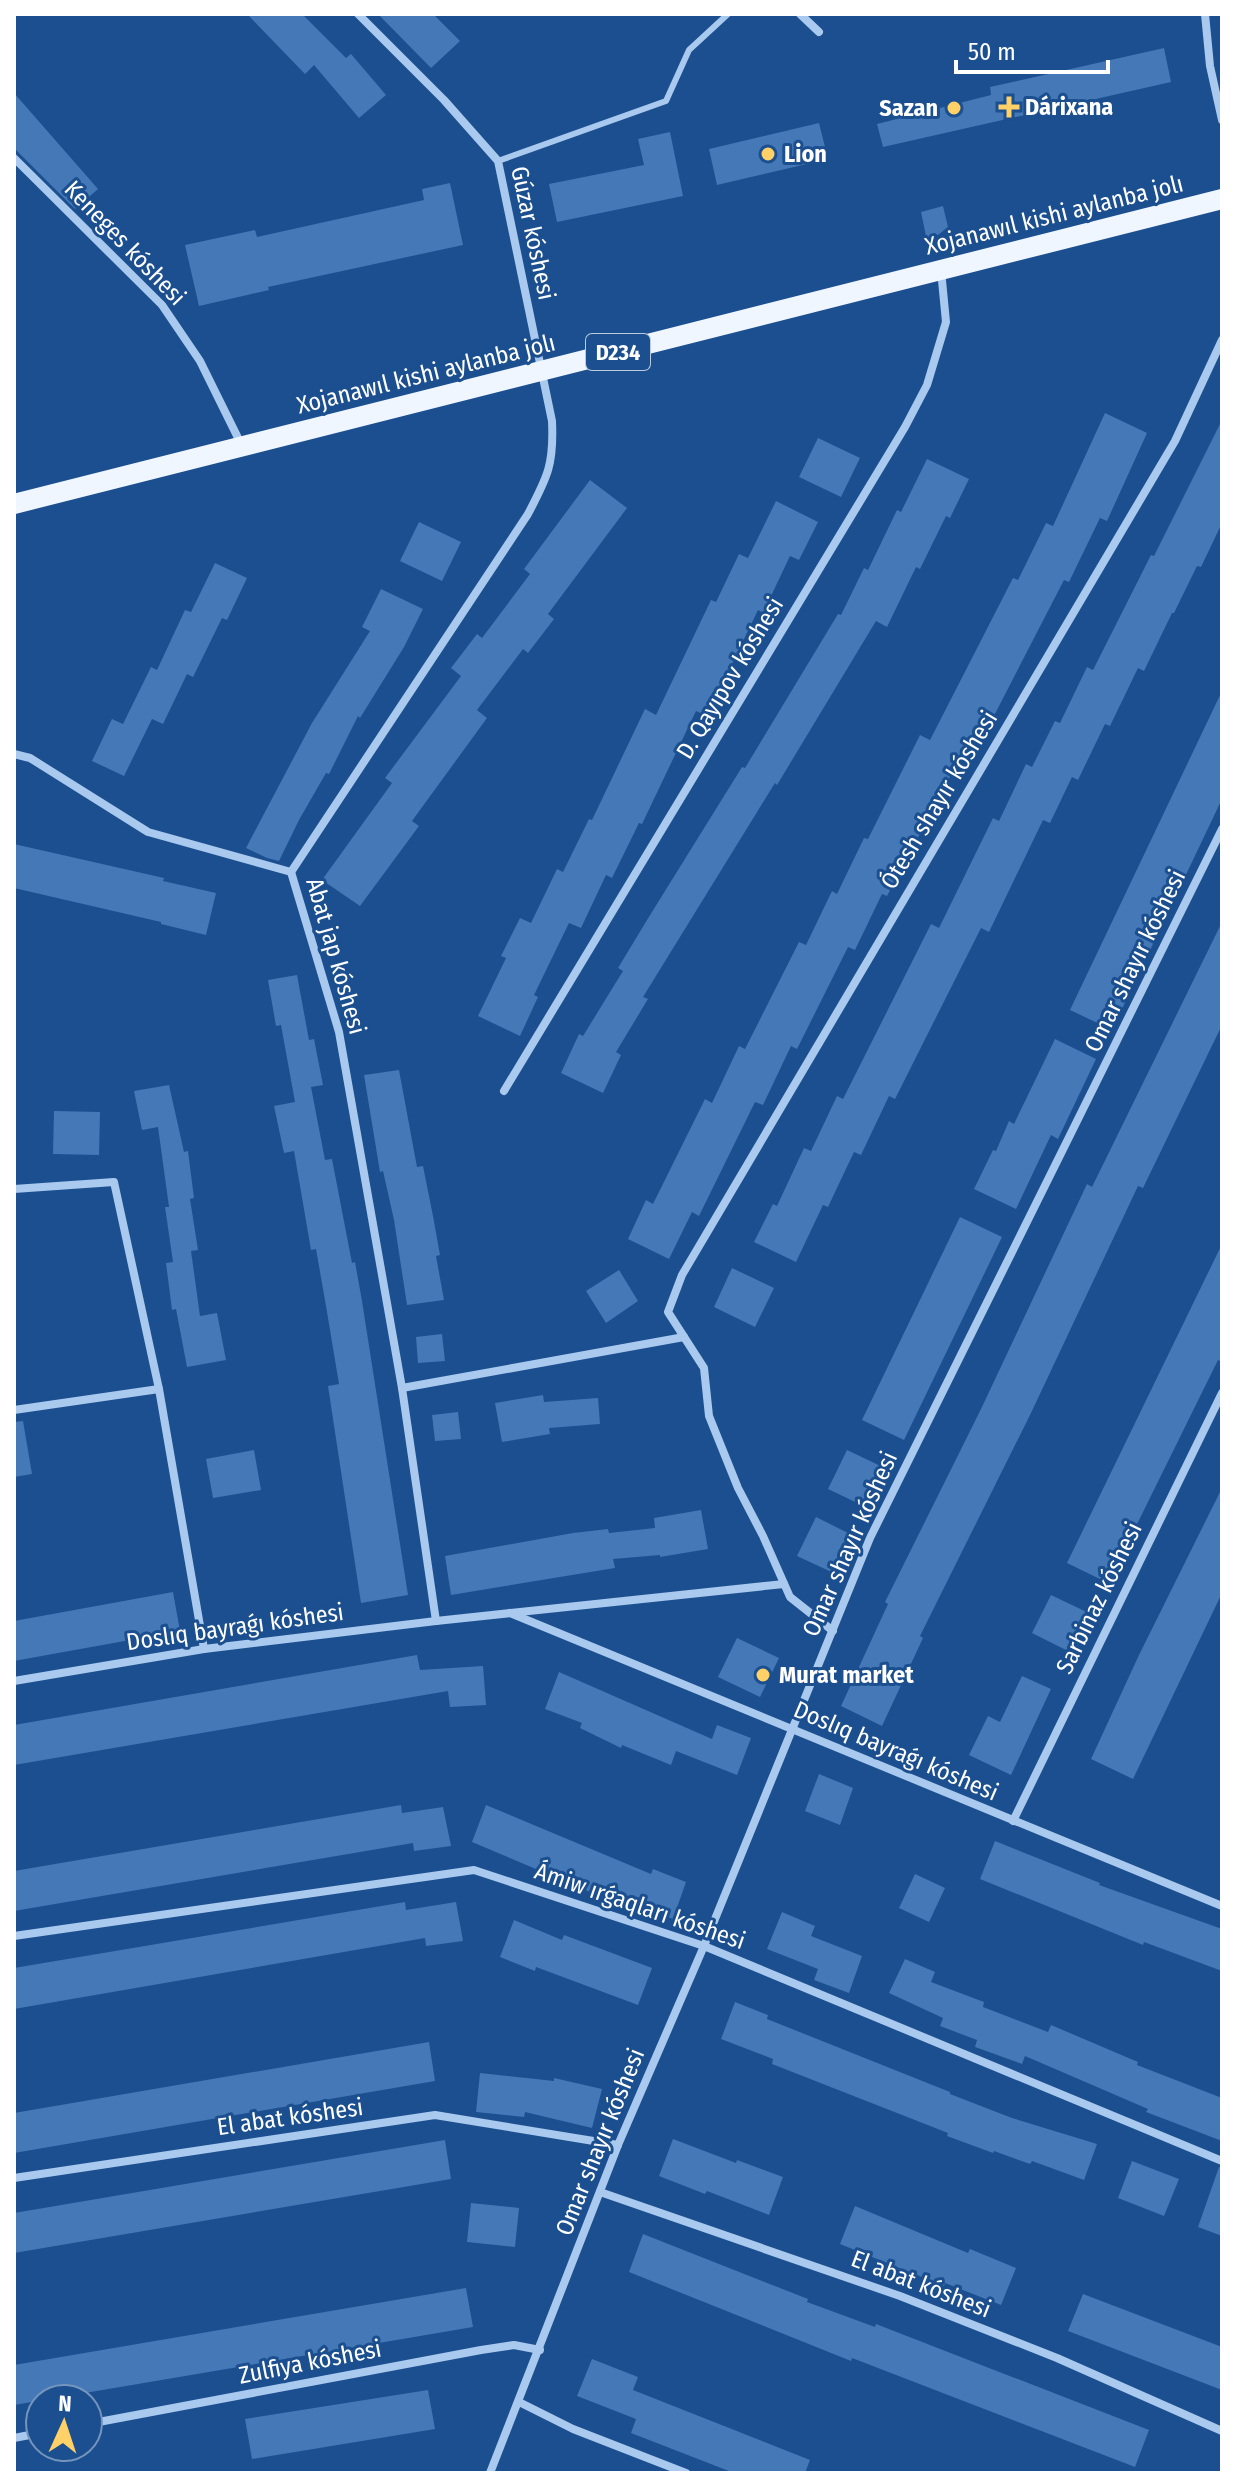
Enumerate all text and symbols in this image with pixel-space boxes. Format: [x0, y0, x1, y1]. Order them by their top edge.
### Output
scale bar [956, 24, 1108, 74]
text: 50 m [968, 38, 1016, 66]
place label: Dárixana [1025, 93, 1113, 121]
place label: Sazan [879, 94, 938, 122]
marker: Dárixana [1000, 98, 1018, 116]
marker: Sazan [945, 99, 963, 117]
place label: Lion [784, 140, 827, 168]
marker: Lion [759, 145, 777, 163]
street label: Gúzar kóshesi [505, 164, 561, 302]
street label: Xojanawıl kishi aylanba jolı [922, 169, 1186, 261]
street label: Keneges kóshesi [59, 175, 191, 311]
street label: Xojanawıl kishi aylanba jolı [294, 328, 558, 420]
road number: D234 [586, 334, 650, 370]
street label: D. Qayıpov kóshesi [671, 592, 789, 764]
street label: Ótesh shayır kóshesi [875, 706, 1003, 894]
street label: Omar shayır kóshesi [1079, 865, 1191, 1057]
street label: Abat jap kóshesi [300, 875, 372, 1037]
street label: Omar shayır kóshesi [797, 1447, 903, 1641]
street label: Sarbinaz kóshesi [1050, 1518, 1148, 1678]
street label: Doslıq bayraǵı kóshesi [125, 1598, 345, 1656]
place label: Murat market [779, 1661, 914, 1689]
marker: Murat market [754, 1666, 772, 1684]
street label: Doslıq bayraǵı kóshesi [790, 1695, 1002, 1807]
street label: Ámiw ırǵaqları kóshesi [531, 1856, 749, 1955]
street label: Omar shayır kóshesi [550, 2044, 650, 2240]
street label: El abat kóshesi [215, 2093, 365, 2141]
street label: El abat kóshesi [847, 2245, 995, 2323]
street label: Zulfiya kóshesi [236, 2334, 384, 2390]
north arrow [24, 2383, 104, 2463]
text: N [58, 2390, 72, 2417]

